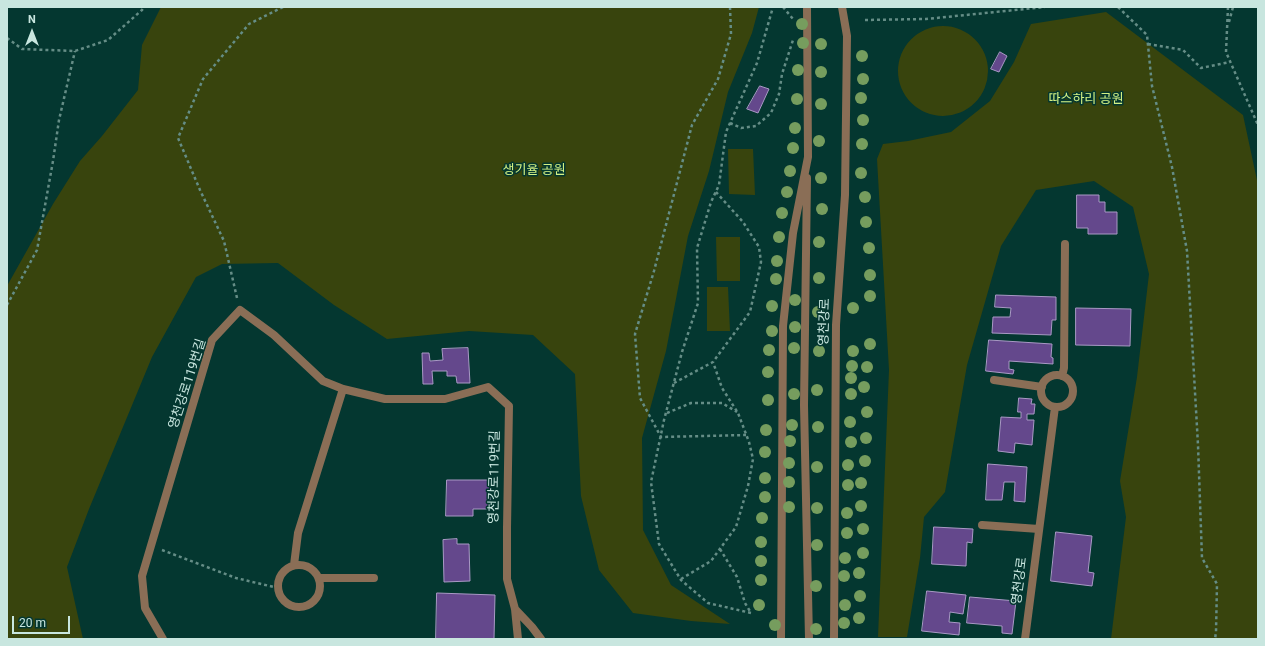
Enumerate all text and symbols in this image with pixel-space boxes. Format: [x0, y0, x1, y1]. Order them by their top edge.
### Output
north arrow [12, 12, 52, 52]
text: N [28, 13, 36, 26]
park label: 따스하리 공원 [1049, 92, 1123, 108]
park label: 생기율 공원 [502, 163, 566, 179]
street label: 영천강로 [816, 298, 834, 346]
street label: 영천강로119번길 [166, 337, 210, 431]
street label: 영천강로119번길 [486, 430, 504, 524]
street label: 영천강로 [1009, 556, 1031, 606]
scale bar [14, 608, 72, 634]
text: 20 m [19, 616, 46, 630]

